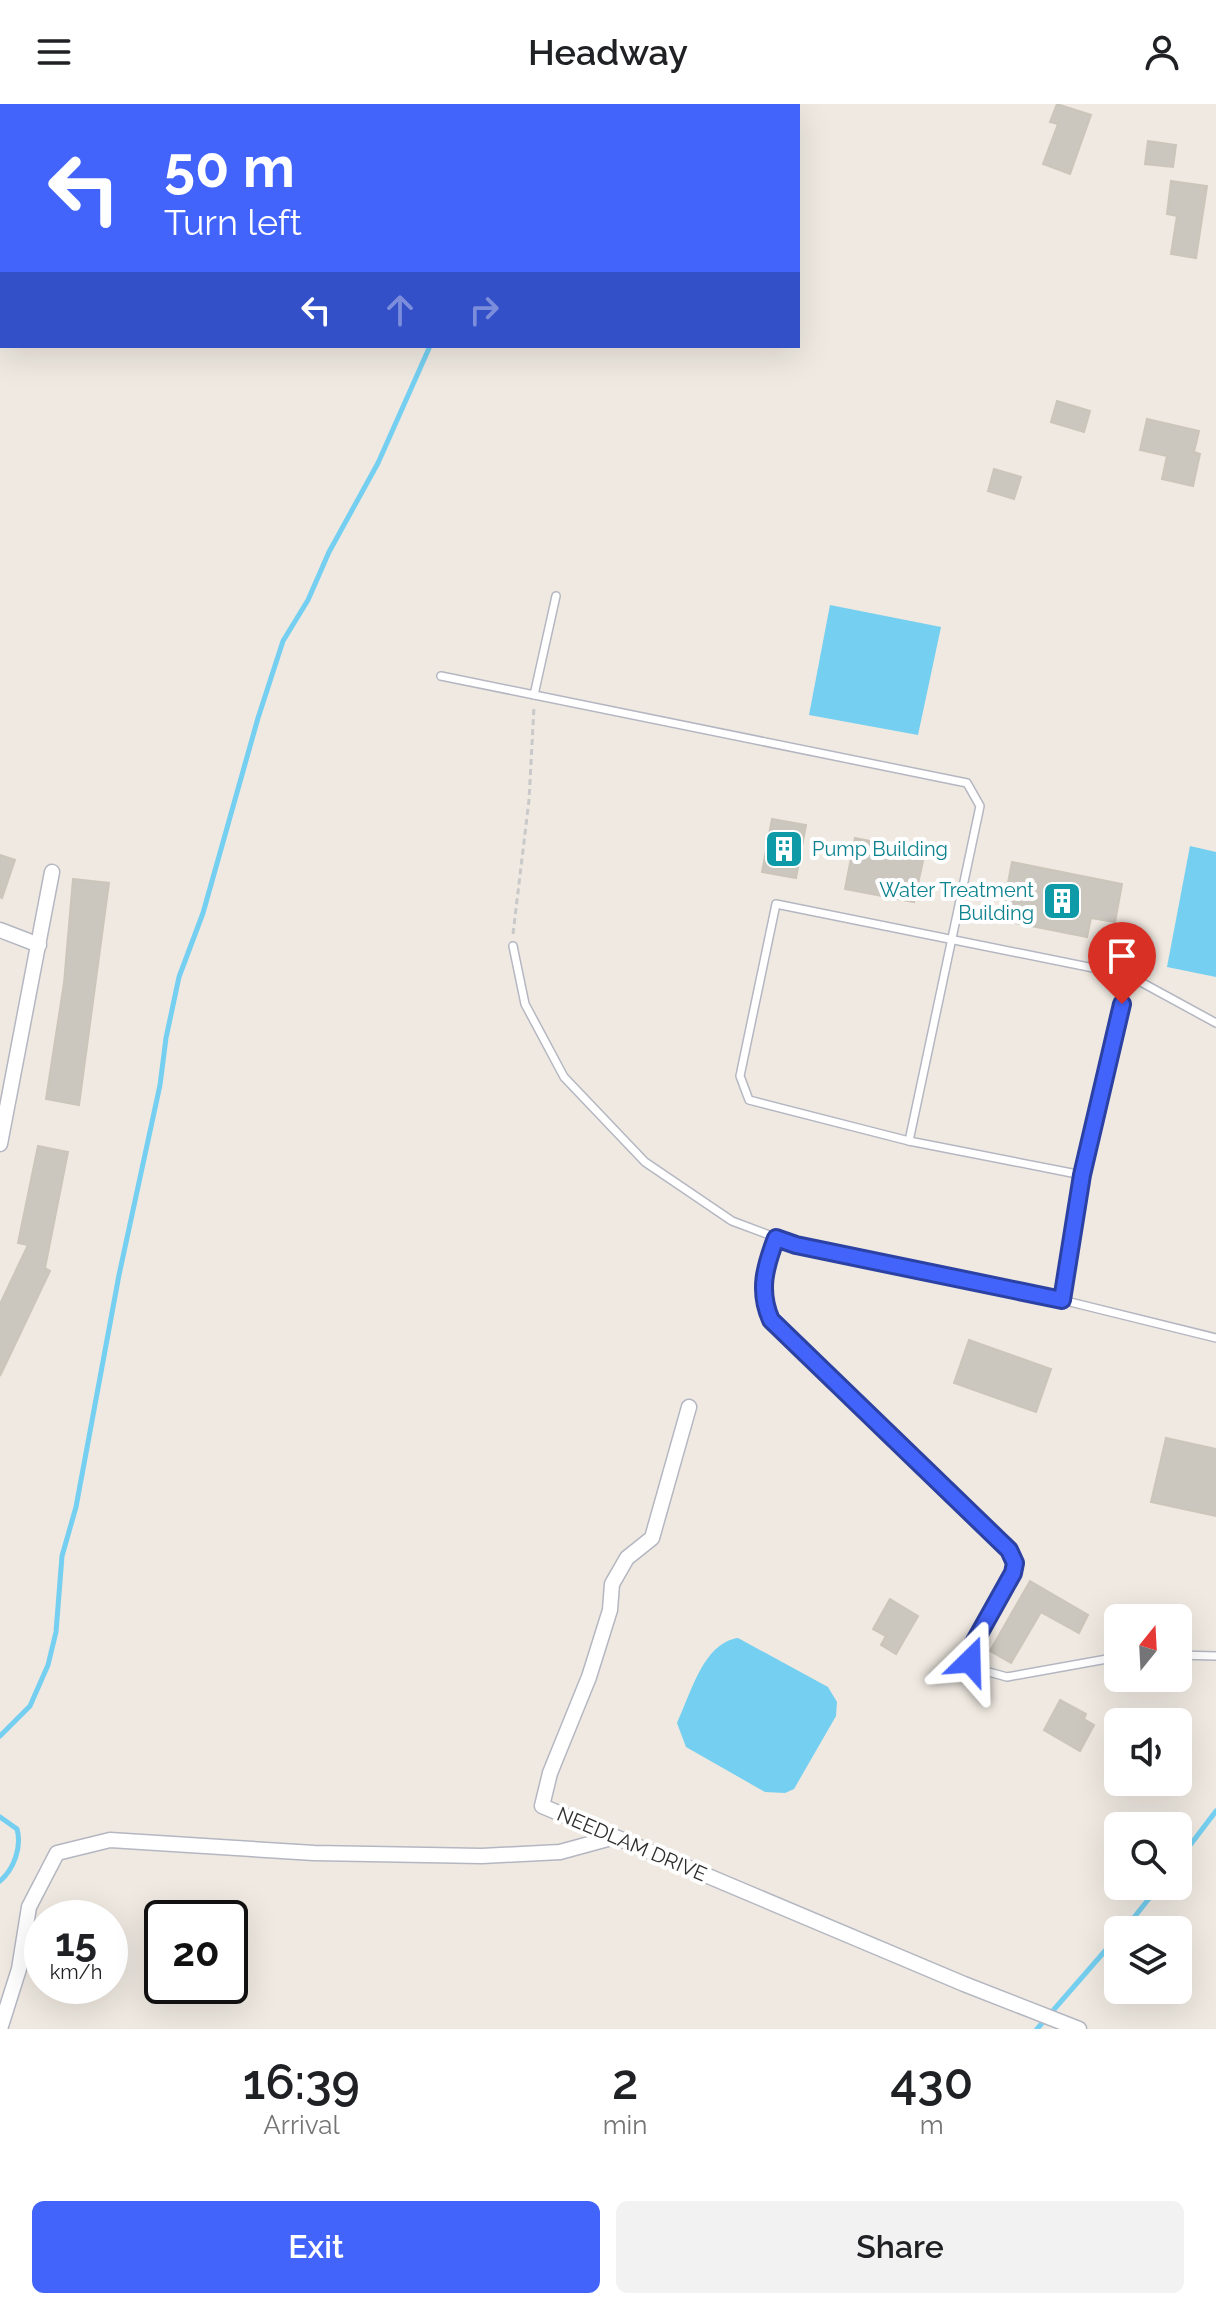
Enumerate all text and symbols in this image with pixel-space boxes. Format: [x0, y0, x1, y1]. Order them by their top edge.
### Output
icon: menu [32, 30, 76, 74]
icon: person [1140, 30, 1184, 74]
text: Headway [528, 31, 688, 73]
text: 50 m [164, 134, 295, 200]
icon: left [32, 136, 136, 240]
text: Turn left [164, 201, 302, 243]
icon: left [294, 288, 338, 332]
icon: ahead [378, 288, 422, 332]
icon: right [462, 288, 506, 332]
building icon: Pump Building [763, 828, 805, 870]
place label: Pump Building [812, 837, 948, 861]
place label: Water Treatment Building [879, 878, 1034, 925]
building icon: Water Treatment Building [1041, 880, 1083, 922]
pin [1088, 922, 1156, 1004]
icon: arrive [1100, 934, 1144, 978]
north arrow [1104, 1604, 1192, 1692]
map controls [1104, 1604, 1192, 2004]
position arrow [928, 1619, 1012, 1703]
button: sound [1104, 1708, 1192, 1796]
street label: NEEDLAM DRIVE [554, 1802, 710, 1886]
button: search [1104, 1812, 1192, 1900]
speed limit sign: 20 [144, 1900, 248, 2004]
button: layers [1104, 1916, 1192, 2004]
text: 15 [55, 1918, 97, 1965]
text: km/h [50, 1960, 102, 1984]
text: 16:39 [243, 2054, 360, 2110]
text: 2 [612, 2054, 638, 2110]
text: 430 [890, 2054, 973, 2110]
text: Arrival [263, 2110, 339, 2140]
text: min [603, 2110, 647, 2140]
text: m [920, 2110, 944, 2140]
button: Exit [32, 2201, 600, 2293]
button: Share [616, 2201, 1184, 2293]

